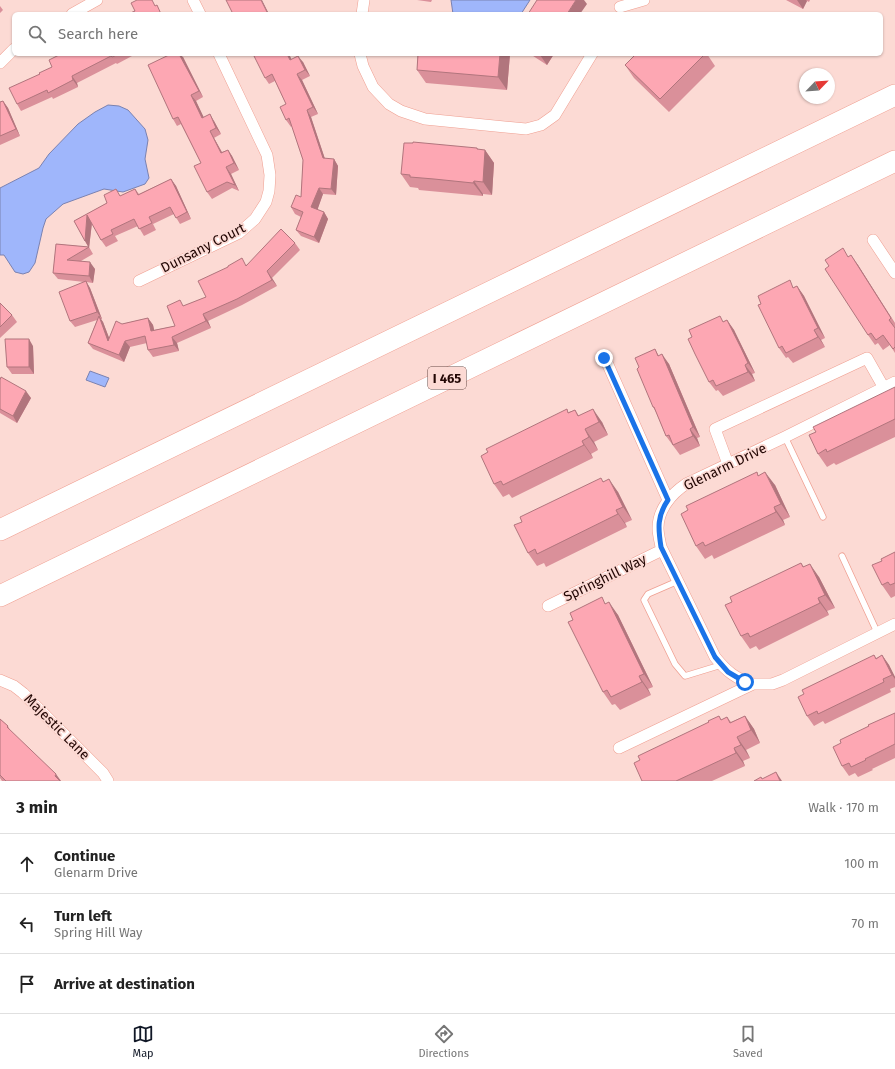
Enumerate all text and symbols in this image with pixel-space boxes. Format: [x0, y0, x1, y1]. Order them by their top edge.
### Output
search box [12, 12, 883, 56]
icon: search [26, 23, 48, 45]
text: Search here [58, 25, 138, 43]
north arrow [799, 68, 835, 104]
street label: Dunsany Court [158, 219, 249, 277]
route end [595, 349, 613, 367]
road number: I 465 [428, 367, 466, 389]
street label: Glenarm Drive [681, 440, 769, 494]
street label: Springhill Way [561, 551, 649, 605]
route start [736, 673, 754, 691]
street label: Majestic Lane [21, 691, 93, 763]
text: 3 min [16, 797, 58, 818]
text: Walk · 170 m [808, 800, 879, 815]
text: Continue [54, 847, 115, 865]
icon: ahead [16, 853, 38, 875]
text: 100 m [844, 856, 879, 871]
text: Glenarm Drive [54, 865, 138, 880]
text: Turn left [54, 907, 112, 925]
icon: left [16, 913, 38, 935]
text: 70 m [852, 916, 879, 931]
text: Spring Hill Way [54, 925, 143, 940]
icon: arrive [16, 973, 38, 995]
text: Arrive at destination [54, 975, 195, 993]
tab: Map [132, 1023, 154, 1060]
tab: Directions [418, 1023, 469, 1060]
tab: Saved [733, 1023, 763, 1060]

